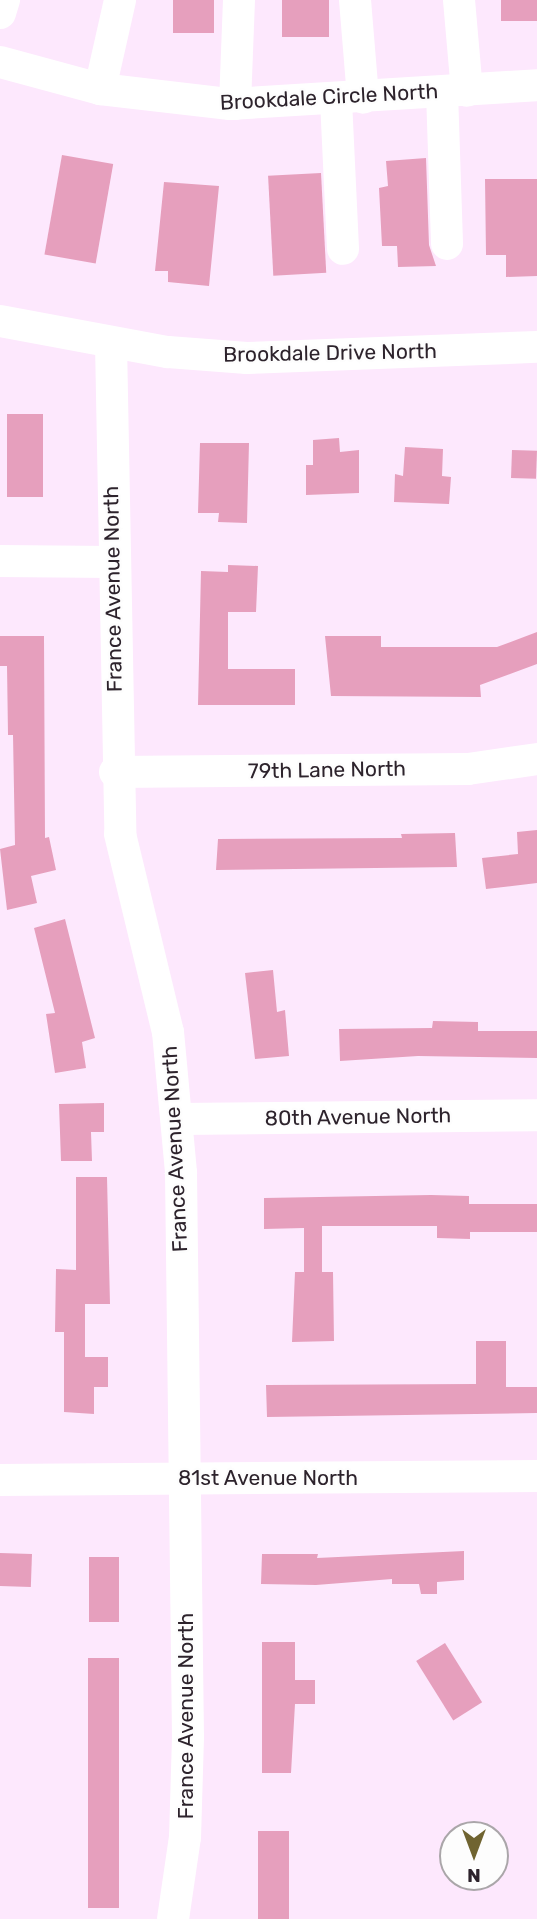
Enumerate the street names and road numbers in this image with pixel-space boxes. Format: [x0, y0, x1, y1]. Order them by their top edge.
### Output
street label: Brookdale Circle North [219, 79, 439, 115]
street label: Brookdale Drive North [223, 339, 437, 367]
street label: France Avenue North [99, 485, 127, 693]
street label: 79th Lane North [248, 756, 406, 784]
street label: France Avenue North [157, 1045, 193, 1253]
street label: 80th Avenue North [264, 1103, 452, 1131]
street label: 81st Avenue North [178, 1465, 358, 1491]
street label: France Avenue North [173, 1613, 199, 1819]

